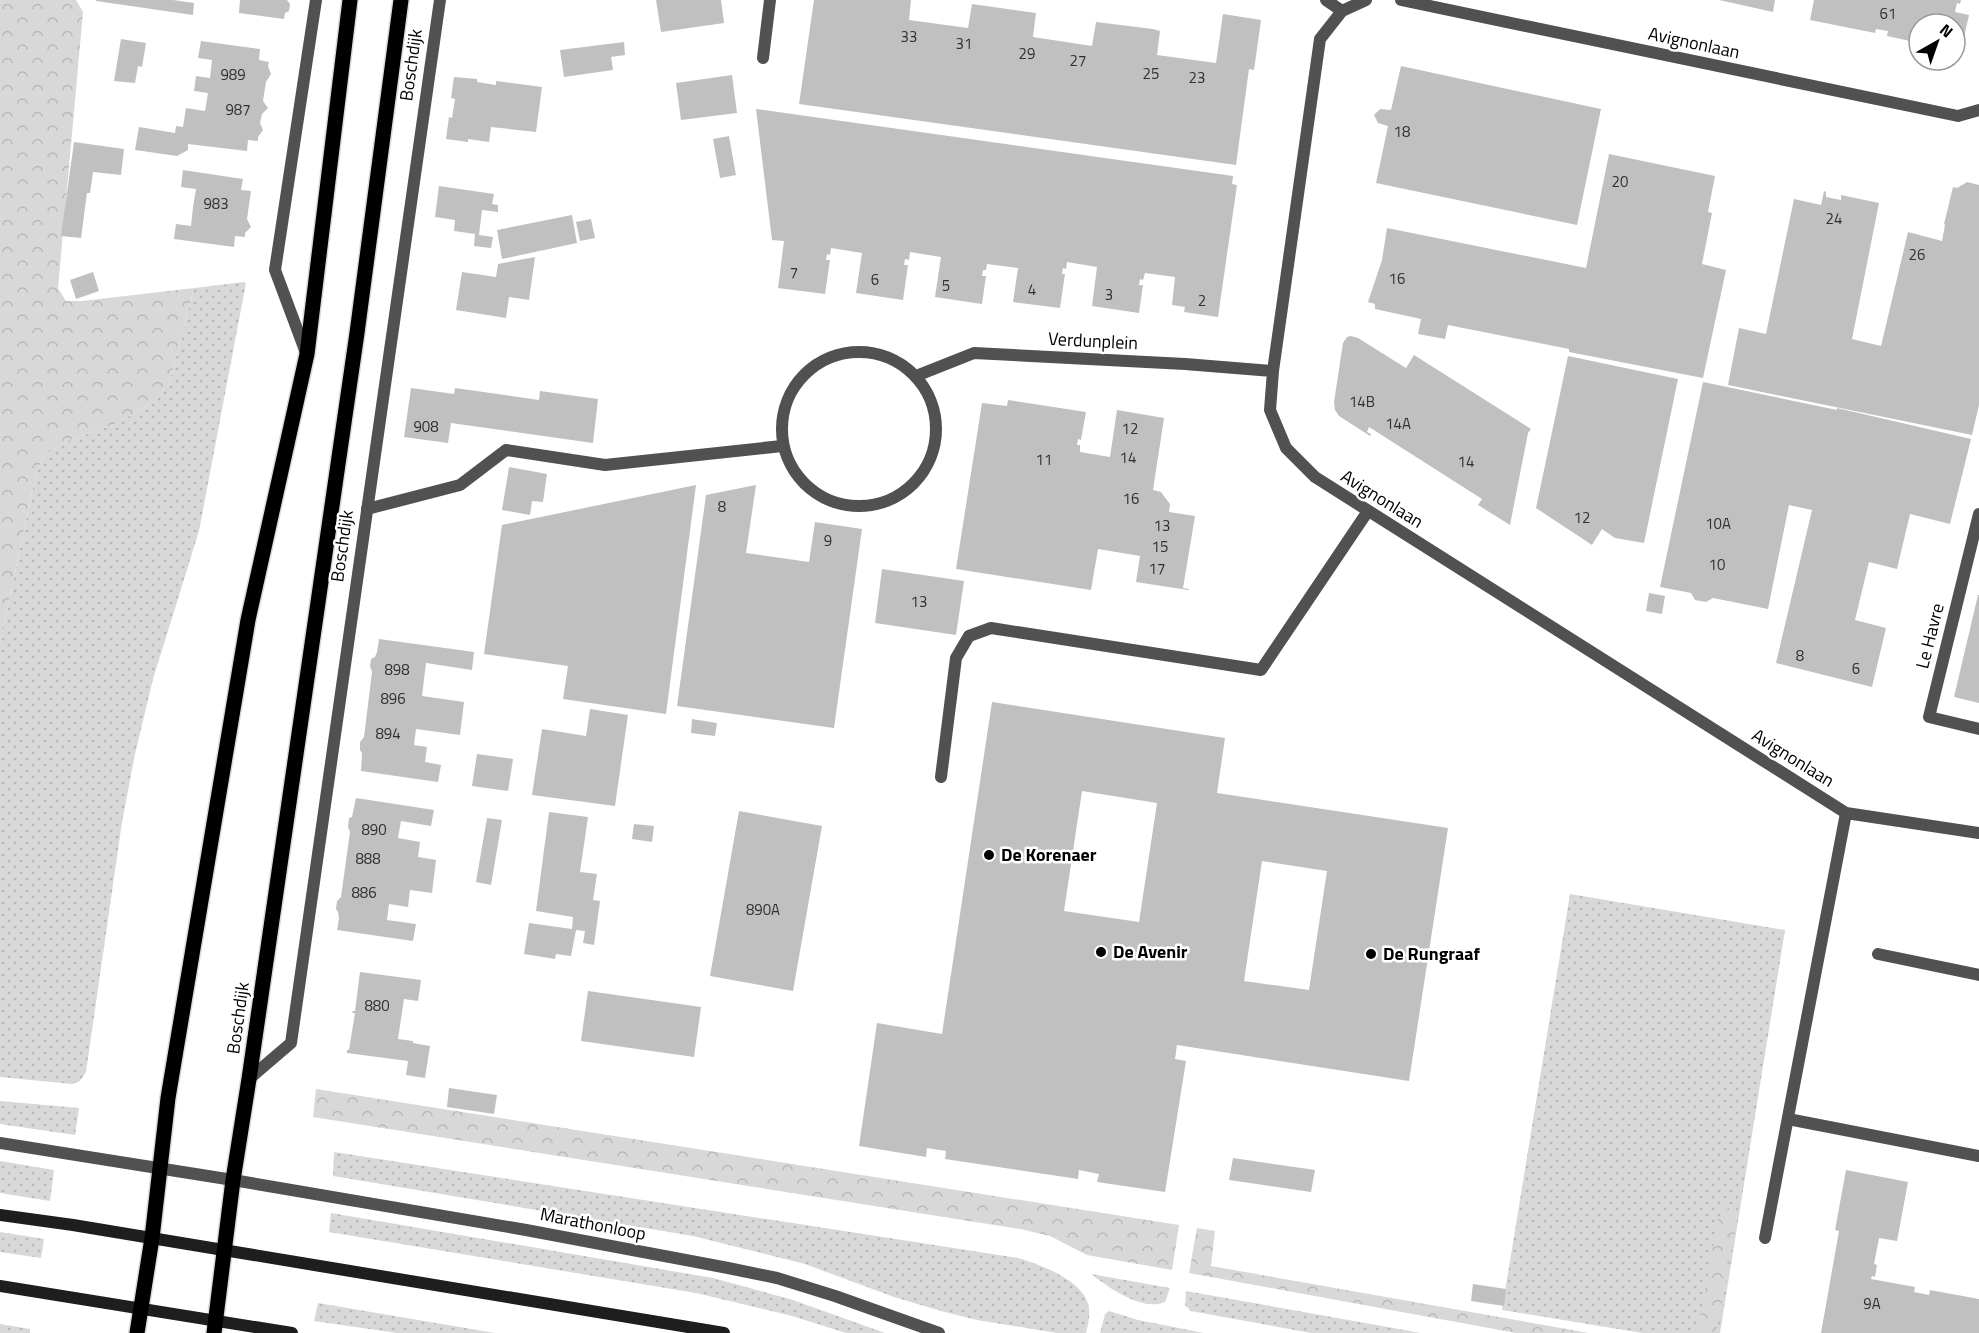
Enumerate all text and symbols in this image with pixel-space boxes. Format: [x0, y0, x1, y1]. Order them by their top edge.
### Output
house number: 61 [1880, 2, 1896, 25]
north arrow [1907, 12, 1967, 72]
text: N [1935, 18, 1959, 43]
street label: Avignonlaan [1646, 20, 1742, 65]
house number: 33 [901, 25, 917, 48]
street label: Boschdijk [392, 27, 429, 103]
house number: 31 [956, 32, 972, 55]
house number: 29 [1019, 42, 1035, 65]
house number: 27 [1070, 49, 1086, 72]
house number: 25 [1143, 62, 1159, 85]
house number: 989 [220, 63, 246, 86]
house number: 23 [1189, 66, 1205, 89]
house number: 987 [225, 98, 251, 121]
house number: 18 [1394, 120, 1410, 143]
house number: 20 [1612, 170, 1628, 193]
house number: 983 [203, 192, 229, 215]
house number: 24 [1826, 207, 1842, 230]
house number: 26 [1909, 243, 1925, 266]
house number: 7 [790, 261, 798, 284]
house number: 16 [1389, 267, 1405, 290]
house number: 6 [871, 268, 879, 291]
house number: 5 [942, 274, 950, 297]
house number: 4 [1028, 278, 1036, 301]
house number: 3 [1105, 283, 1113, 306]
house number: 2 [1198, 289, 1206, 312]
street label: Verdunplein [1047, 325, 1139, 356]
house number: 14B [1349, 390, 1375, 413]
house number: 14A [1385, 412, 1411, 435]
house number: 908 [413, 415, 439, 438]
house number: 12 [1122, 417, 1138, 440]
house number: 14 [1120, 446, 1136, 469]
house number: 11 [1036, 448, 1052, 471]
house number: 14 [1458, 450, 1474, 473]
street label: Avignonlaan [1336, 462, 1429, 535]
house number: 16 [1123, 487, 1139, 510]
house number: 8 [718, 495, 726, 518]
house number: 12 [1574, 506, 1590, 529]
street label: Boschdijk [323, 508, 360, 584]
house number: 10A [1705, 512, 1731, 535]
house number: 13 [1154, 514, 1170, 537]
house number: 9 [824, 529, 832, 552]
house number: 15 [1152, 535, 1168, 558]
house number: 10 [1709, 553, 1725, 576]
house number: 17 [1149, 557, 1165, 580]
house number: 13 [911, 590, 927, 613]
street label: Le Havre [1908, 600, 1951, 671]
house number: 8 [1796, 644, 1804, 667]
house number: 6 [1852, 657, 1860, 680]
house number: 898 [384, 658, 410, 681]
house number: 896 [380, 687, 406, 710]
street label: Avignonlaan [1747, 721, 1840, 794]
house number: 894 [375, 722, 401, 745]
house number: 890 [361, 818, 387, 841]
place label: De Korenaer [1001, 841, 1097, 868]
house number: 888 [355, 847, 381, 870]
marker: De Korenaer [982, 848, 996, 862]
house number: 886 [351, 881, 377, 904]
house number: 890A [746, 898, 780, 921]
place label: De Avenir [1113, 938, 1188, 965]
place label: De Rungraaf [1383, 940, 1480, 967]
marker: De Avenir [1094, 945, 1108, 959]
marker: De Rungraaf [1364, 947, 1378, 961]
street label: Boschdijk [219, 980, 256, 1056]
house number: 880 [364, 994, 390, 1017]
street label: Marathonloop [538, 1200, 648, 1247]
house number: 9A [1863, 1292, 1881, 1315]

